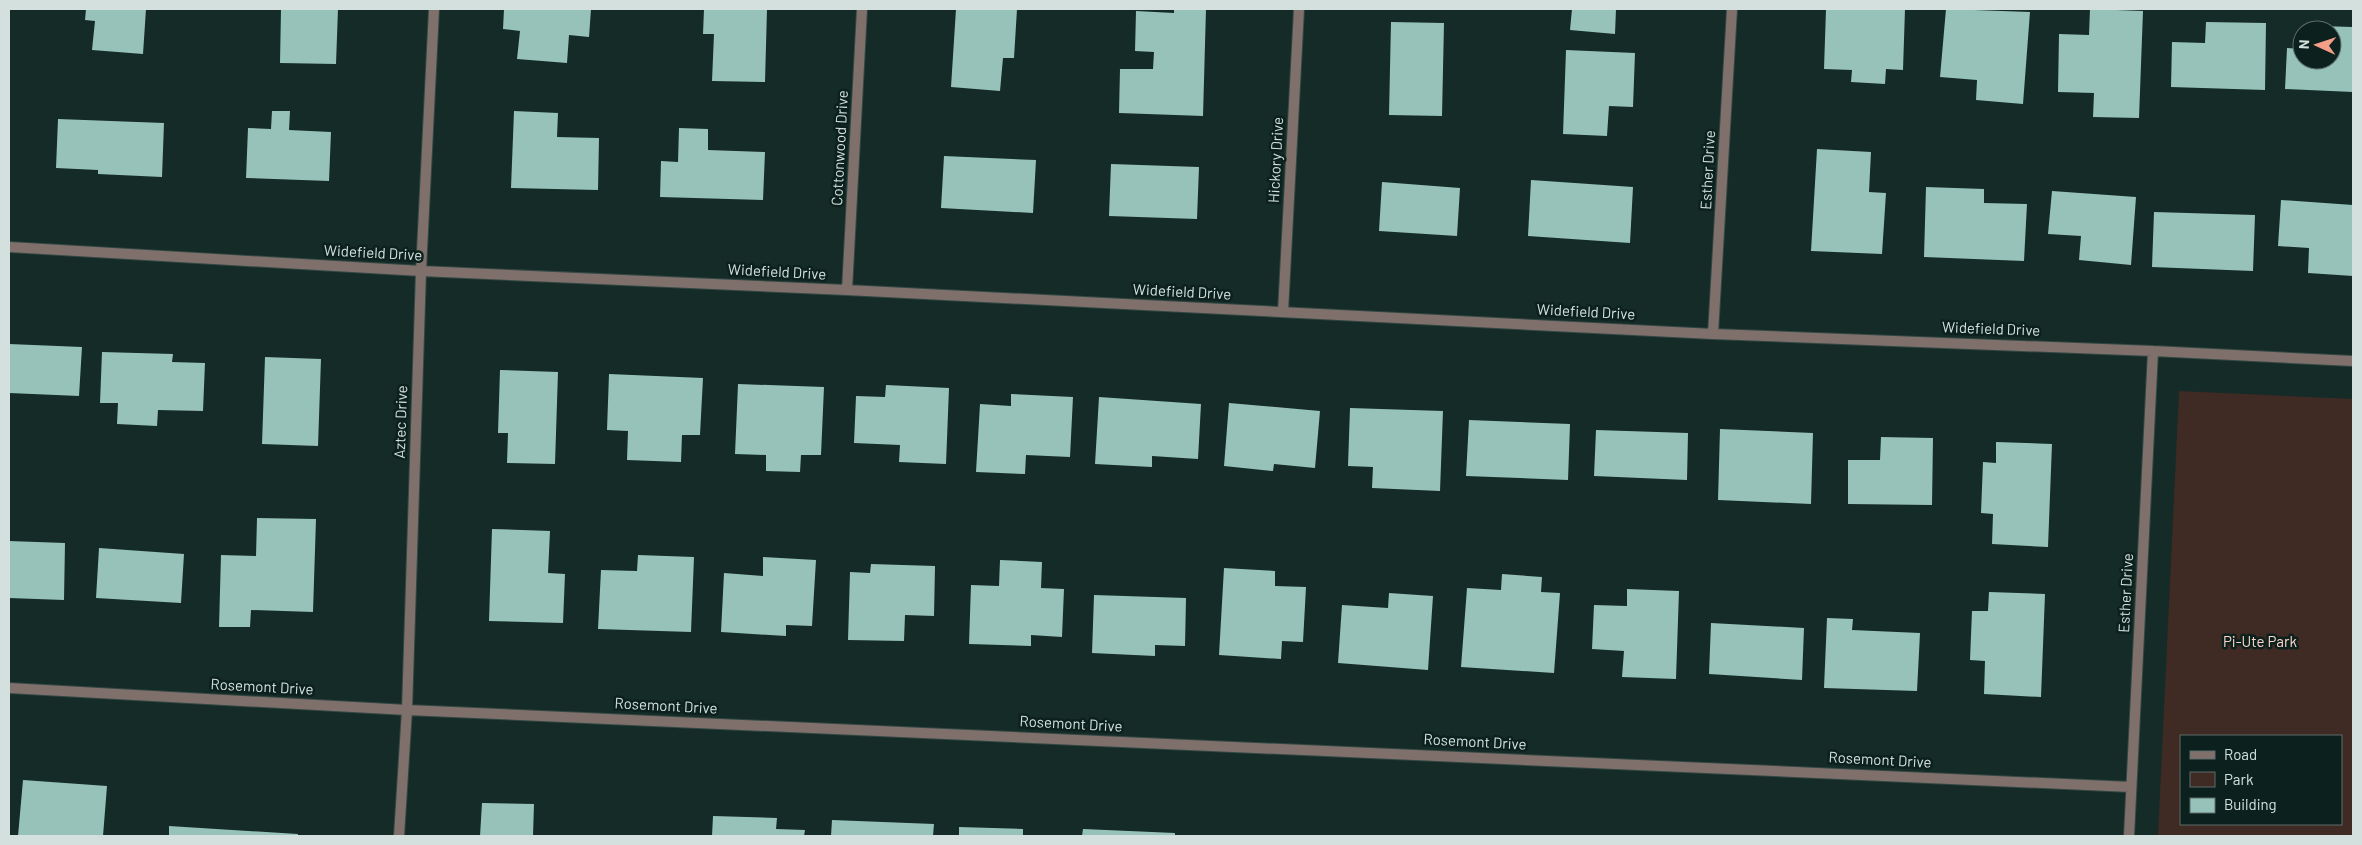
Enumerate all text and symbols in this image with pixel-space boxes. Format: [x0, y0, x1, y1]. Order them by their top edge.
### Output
north arrow [2292, 20, 2342, 70]
text: N [2295, 39, 2312, 49]
street label: Cottonwood Drive [827, 90, 851, 206]
street label: Hickory Drive [1264, 117, 1286, 203]
street label: Esther Drive [1696, 130, 1718, 210]
street label: Widefield Drive [323, 240, 423, 264]
street label: Widefield Drive [727, 259, 827, 283]
street label: Widefield Drive [1132, 279, 1232, 303]
street label: Widefield Drive [1536, 299, 1636, 323]
street label: Widefield Drive [1942, 317, 2041, 339]
street label: Aztec Drive [390, 385, 410, 459]
street label: Esther Drive [2114, 553, 2136, 633]
park label: Pi-Ute Park [2223, 632, 2298, 650]
street label: Rosemont Drive [210, 674, 314, 698]
street label: Rosemont Drive [614, 693, 718, 717]
street label: Rosemont Drive [1019, 711, 1123, 735]
street label: Rosemont Drive [1423, 729, 1527, 753]
legend [2180, 735, 2342, 825]
text: Road [2224, 745, 2257, 763]
street label: Rosemont Drive [1828, 747, 1932, 771]
text: Park [2224, 770, 2254, 788]
text: Building [2224, 795, 2277, 813]

